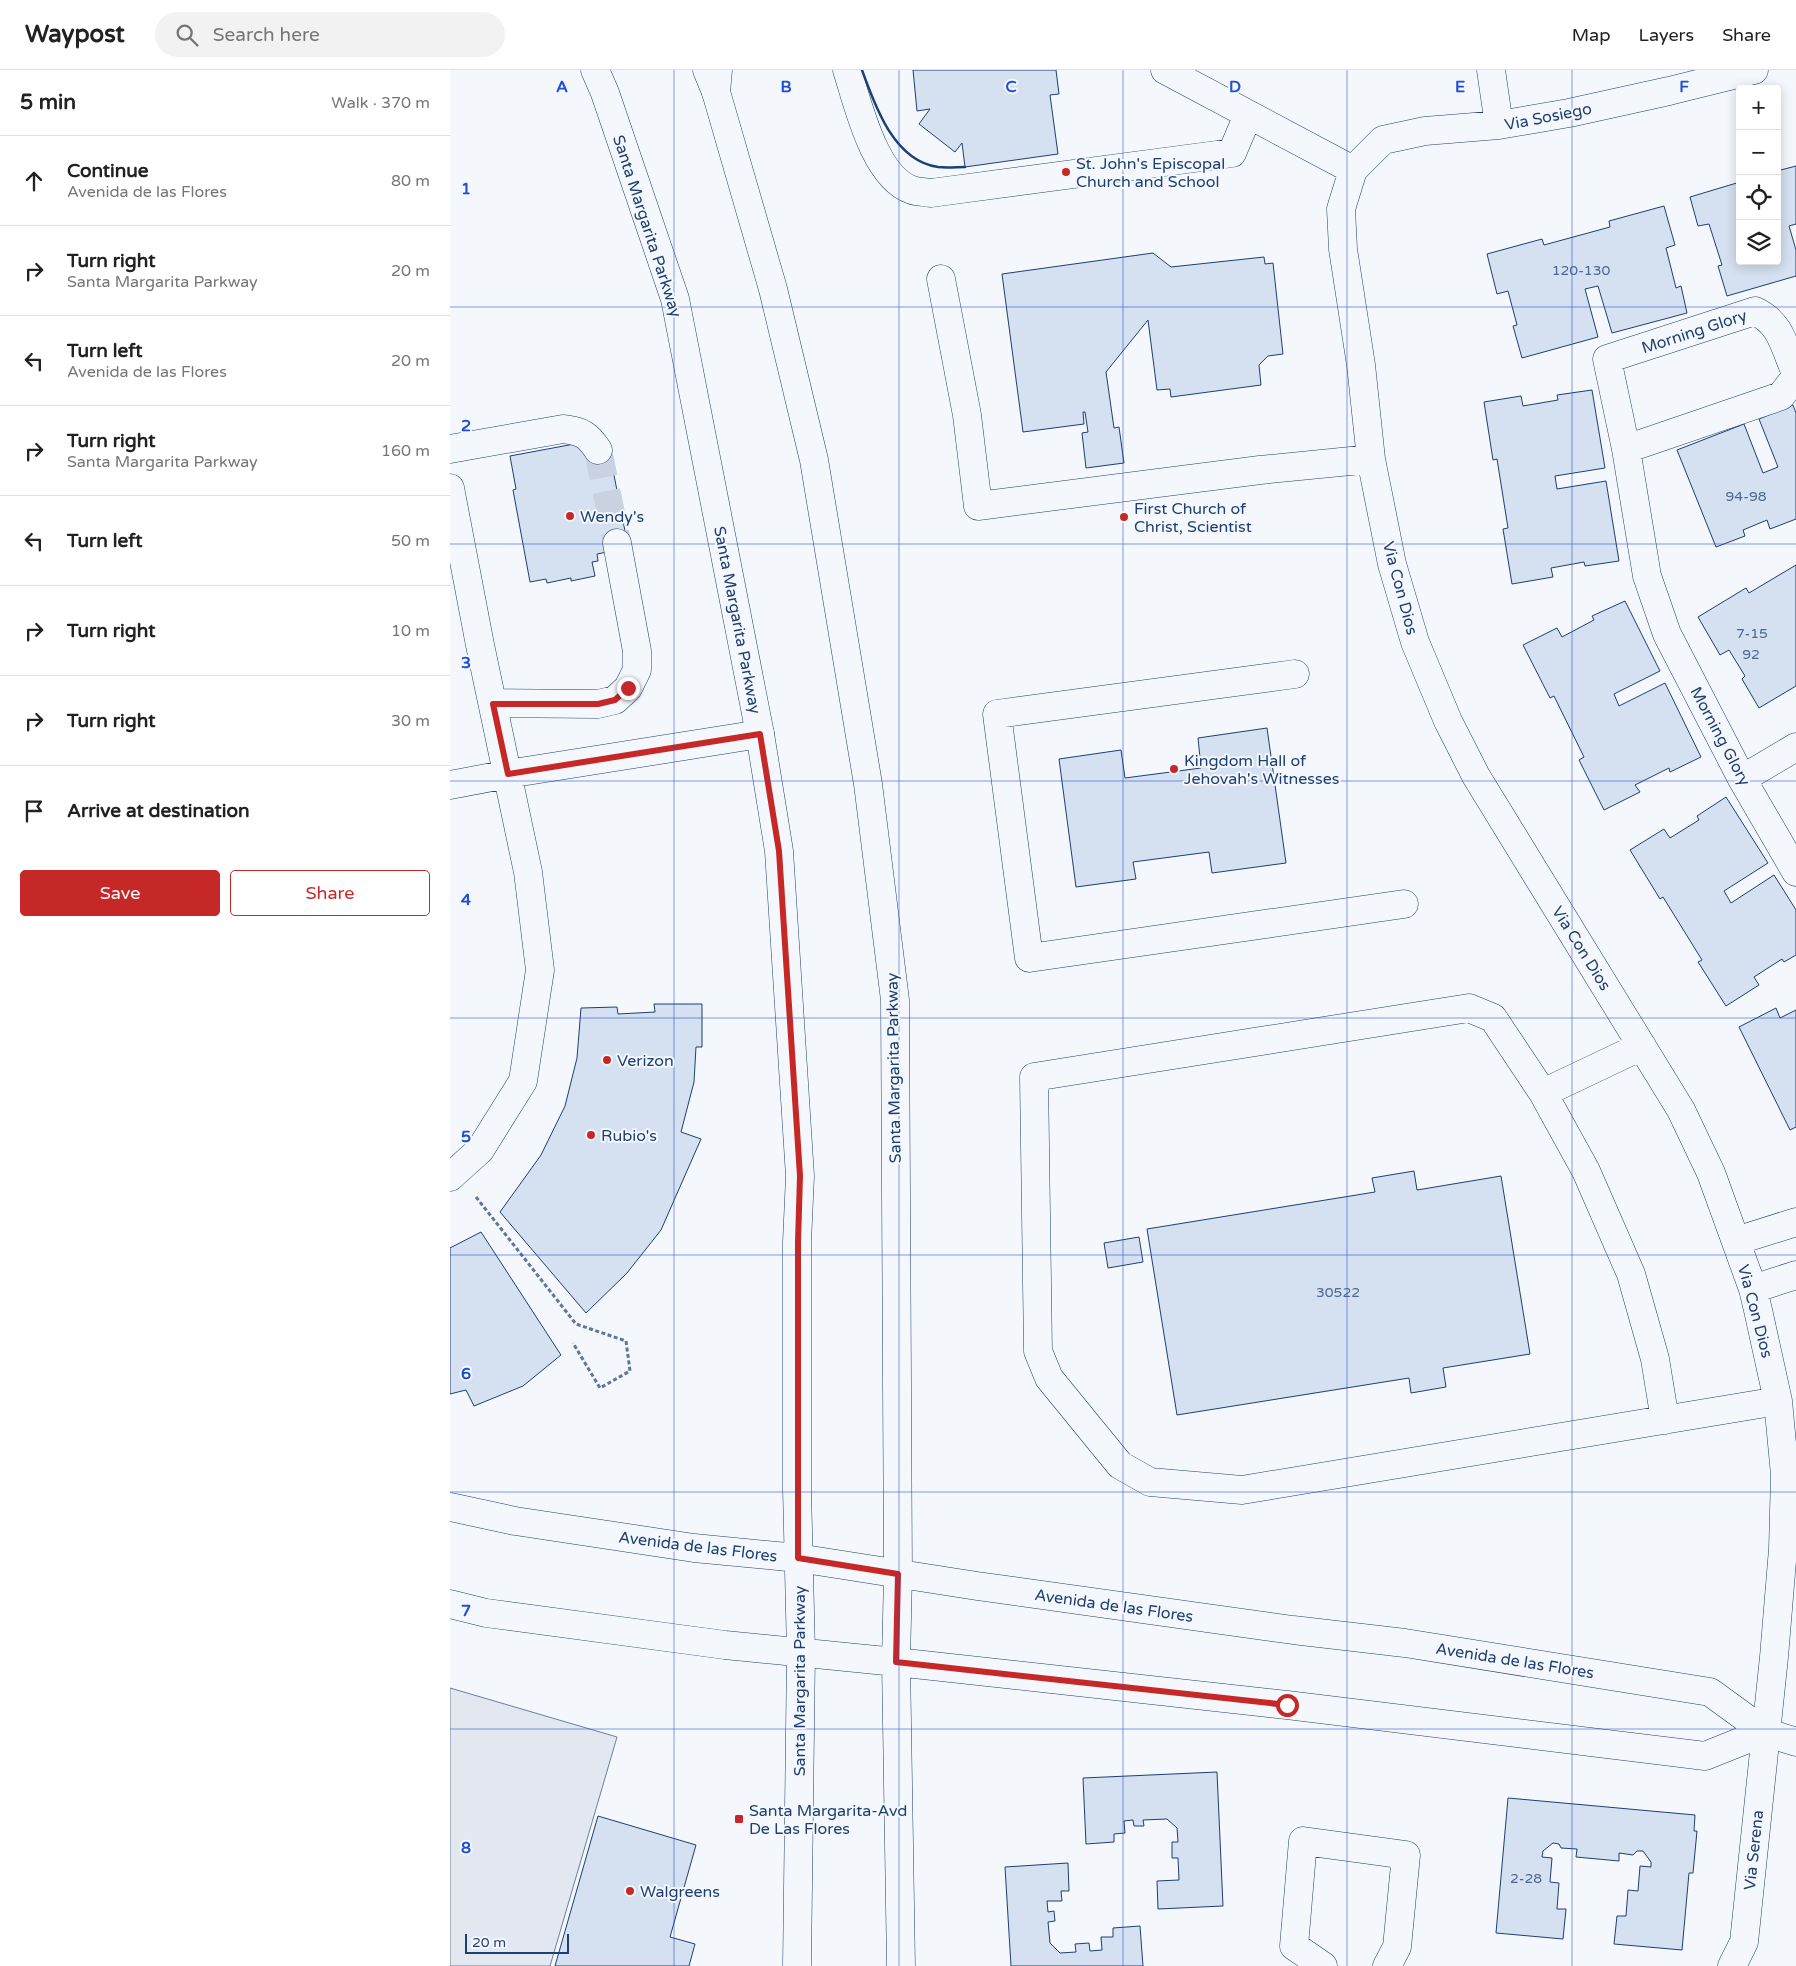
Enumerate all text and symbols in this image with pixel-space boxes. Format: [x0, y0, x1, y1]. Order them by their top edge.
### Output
search box [155, 12, 505, 57]
text: Waypost [25, 20, 125, 49]
icon: search [173, 21, 201, 49]
text: Search here [213, 24, 320, 46]
text: Map [1572, 24, 1611, 46]
text: Layers [1639, 24, 1694, 46]
text: Share [1722, 24, 1771, 46]
text: A [556, 77, 568, 97]
text: B [780, 77, 792, 97]
text: C [1005, 77, 1017, 97]
text: D [1229, 77, 1241, 97]
text: E [1455, 77, 1465, 97]
text: F [1679, 77, 1689, 97]
map controls [1736, 85, 1781, 265]
button: + [1736, 85, 1781, 130]
text: 5 min [20, 90, 76, 115]
text: Walk · 370 m [331, 93, 430, 113]
street label: Via Sosiego [1503, 99, 1593, 135]
button: − [1736, 130, 1781, 175]
street label: Santa Margarita Parkway [608, 133, 686, 320]
place label: St. John's Episcopal Church and School [1076, 154, 1225, 192]
text: Continue [67, 160, 149, 182]
marker: St. John's Episcopal Church and School [1060, 166, 1072, 178]
icon: ahead [20, 167, 48, 195]
text: 80 m [391, 171, 430, 191]
button: locate [1736, 175, 1781, 220]
text: 1 [461, 179, 471, 199]
text: Avenida de las Flores [67, 182, 227, 202]
button: layers [1736, 220, 1781, 265]
text: Turn right [67, 250, 155, 272]
icon: right [20, 257, 48, 285]
text: 20 m [391, 261, 430, 281]
house number: 120-130 [1552, 262, 1610, 279]
text: Santa Margarita Parkway [67, 272, 258, 292]
street label: Morning Glory [1639, 305, 1750, 358]
text: Turn left [67, 340, 143, 362]
icon: left [20, 347, 48, 375]
text: 20 m [391, 351, 430, 371]
text: Avenida de las Flores [67, 362, 227, 382]
text: 2 [461, 416, 471, 436]
text: Turn right [67, 430, 155, 452]
icon: right [20, 437, 48, 465]
text: 160 m [381, 441, 430, 461]
text: Santa Margarita Parkway [67, 452, 258, 472]
house number: 94-98 [1725, 488, 1767, 505]
place label: First Church of Christ, Scientist [1134, 499, 1252, 537]
place label: Wendy's [580, 507, 644, 527]
marker: Wendy's [564, 510, 576, 522]
marker: First Church of Christ, Scientist [1118, 511, 1130, 523]
street label: Santa Margarita Parkway [709, 525, 765, 716]
icon: left [20, 527, 48, 555]
text: Turn left [67, 530, 143, 552]
text: 50 m [391, 531, 430, 551]
street label: Via Con Dios [1378, 539, 1422, 637]
icon: right [20, 617, 48, 645]
text: Turn right [67, 620, 155, 642]
text: 10 m [391, 621, 430, 641]
house number: 7-15 [1736, 625, 1768, 642]
house number: 92 [1742, 646, 1760, 663]
text: 3 [461, 653, 471, 673]
route end [617, 677, 640, 700]
street label: Morning Glory [1686, 683, 1755, 790]
icon: right [20, 707, 48, 735]
text: Turn right [67, 710, 155, 732]
text: 30 m [391, 711, 430, 731]
place label: Kingdom Hall of Jehovah's Witnesses [1184, 751, 1339, 789]
marker: Kingdom Hall of Jehovah's Witnesses [1168, 763, 1180, 775]
icon: arrive [20, 797, 48, 825]
text: Arrive at destination [67, 800, 250, 822]
button: Save [20, 870, 220, 916]
button: Share [230, 870, 430, 916]
text: 4 [461, 890, 471, 910]
street label: Via Con Dios [1547, 903, 1615, 994]
street label: Santa Margarita Parkway [882, 972, 906, 1163]
place label: Verizon [617, 1051, 674, 1071]
marker: Verizon [601, 1054, 613, 1066]
place label: Rubio's [601, 1126, 657, 1146]
text: 5 [461, 1127, 471, 1147]
marker: Rubio's [585, 1129, 597, 1141]
street label: Via Con Dios [1733, 1262, 1777, 1360]
house number: 30522 [1316, 1284, 1360, 1301]
text: 6 [461, 1364, 471, 1384]
street label: Avenida de las Flores [617, 1527, 778, 1567]
street label: Santa Margarita Parkway [790, 1585, 810, 1776]
street label: Avenida de las Flores [1033, 1585, 1194, 1627]
text: 7 [461, 1601, 471, 1621]
street label: Avenida de las Flores [1434, 1639, 1595, 1683]
route start [1276, 1694, 1299, 1717]
place label: Santa Margarita-Avd De Las Flores [749, 1801, 907, 1839]
street label: Via Serena [1740, 1809, 1768, 1891]
marker: Santa Margarita-Avd De Las Flores [733, 1813, 745, 1825]
text: 8 [461, 1838, 471, 1858]
house number: 2-28 [1510, 1870, 1542, 1887]
place label: Walgreens [640, 1882, 720, 1902]
marker: Walgreens [624, 1885, 636, 1897]
scale bar [465, 1931, 569, 1954]
text: 20 m [472, 1934, 506, 1951]

